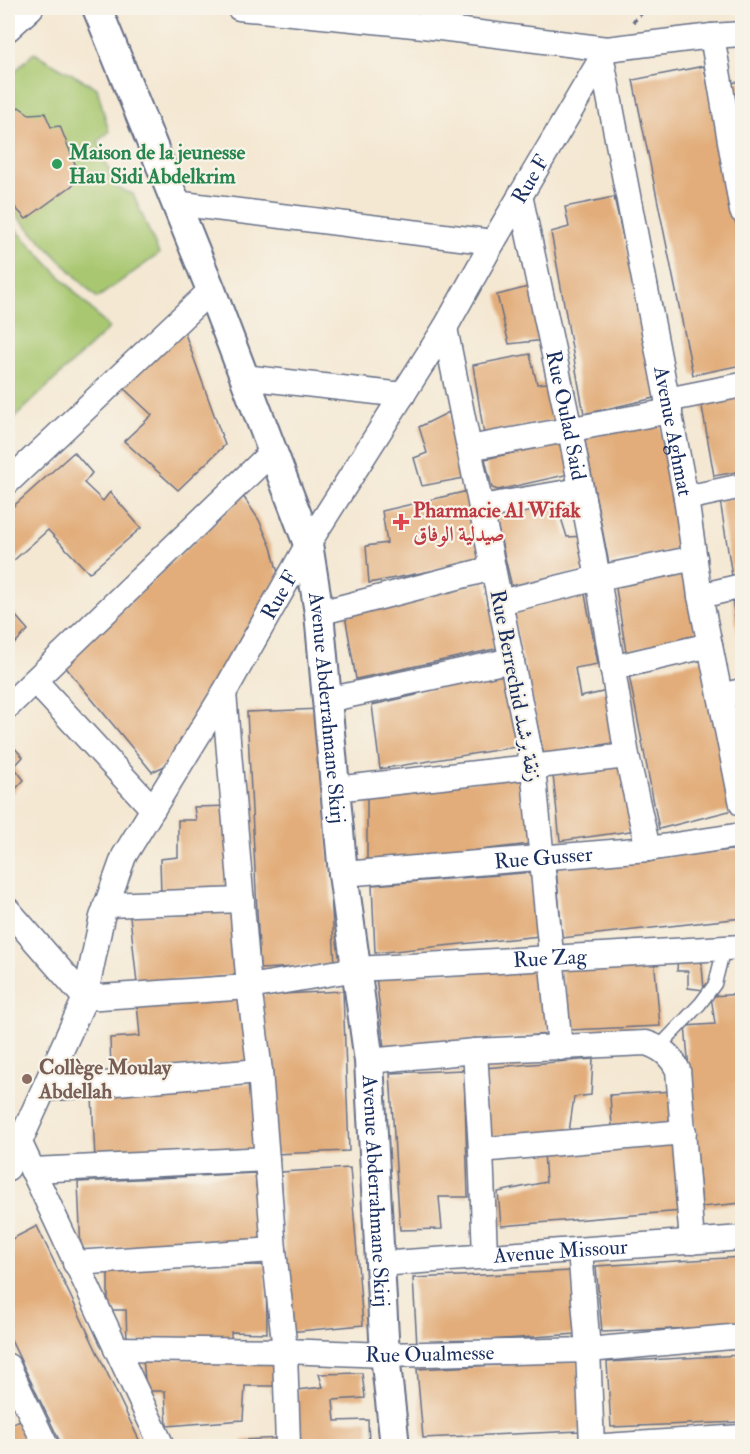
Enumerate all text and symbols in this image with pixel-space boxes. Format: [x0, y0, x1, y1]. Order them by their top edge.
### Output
place label: Maison de la jeunesse Hau Sidi Abdelkrim [68, 139, 245, 190]
street label: Rue F [506, 150, 556, 209]
marker: Maison de la jeunesse Hau Sidi Abdelkrim [50, 157, 64, 171]
street label: Rue Oulad Said [539, 348, 592, 483]
street label: Avenue Aghmat [647, 363, 698, 499]
place label: Pharmacie Al Wifak صيدلية الوفاق [413, 497, 581, 548]
marker: Pharmacie Al Wifak صيدلية الوفاق [394, 515, 408, 529]
street label: Rue F [255, 566, 304, 625]
street label: Rue Berrechid زنقة برشىد [484, 588, 547, 784]
street label: Avenue Abderrahmane Skirj [302, 589, 351, 825]
street label: Rue Gusser [493, 841, 594, 876]
street label: Rue Zag [512, 943, 588, 974]
place label: Collège Moulay Abdellah [38, 1054, 172, 1105]
marker: Collège Moulay Abdellah [20, 1072, 34, 1086]
street label: Avenue Abderrahmane Skirj [356, 1073, 395, 1308]
street label: Avenue Missour [492, 1233, 629, 1270]
street label: Rue Oualmesse [365, 1339, 495, 1369]

